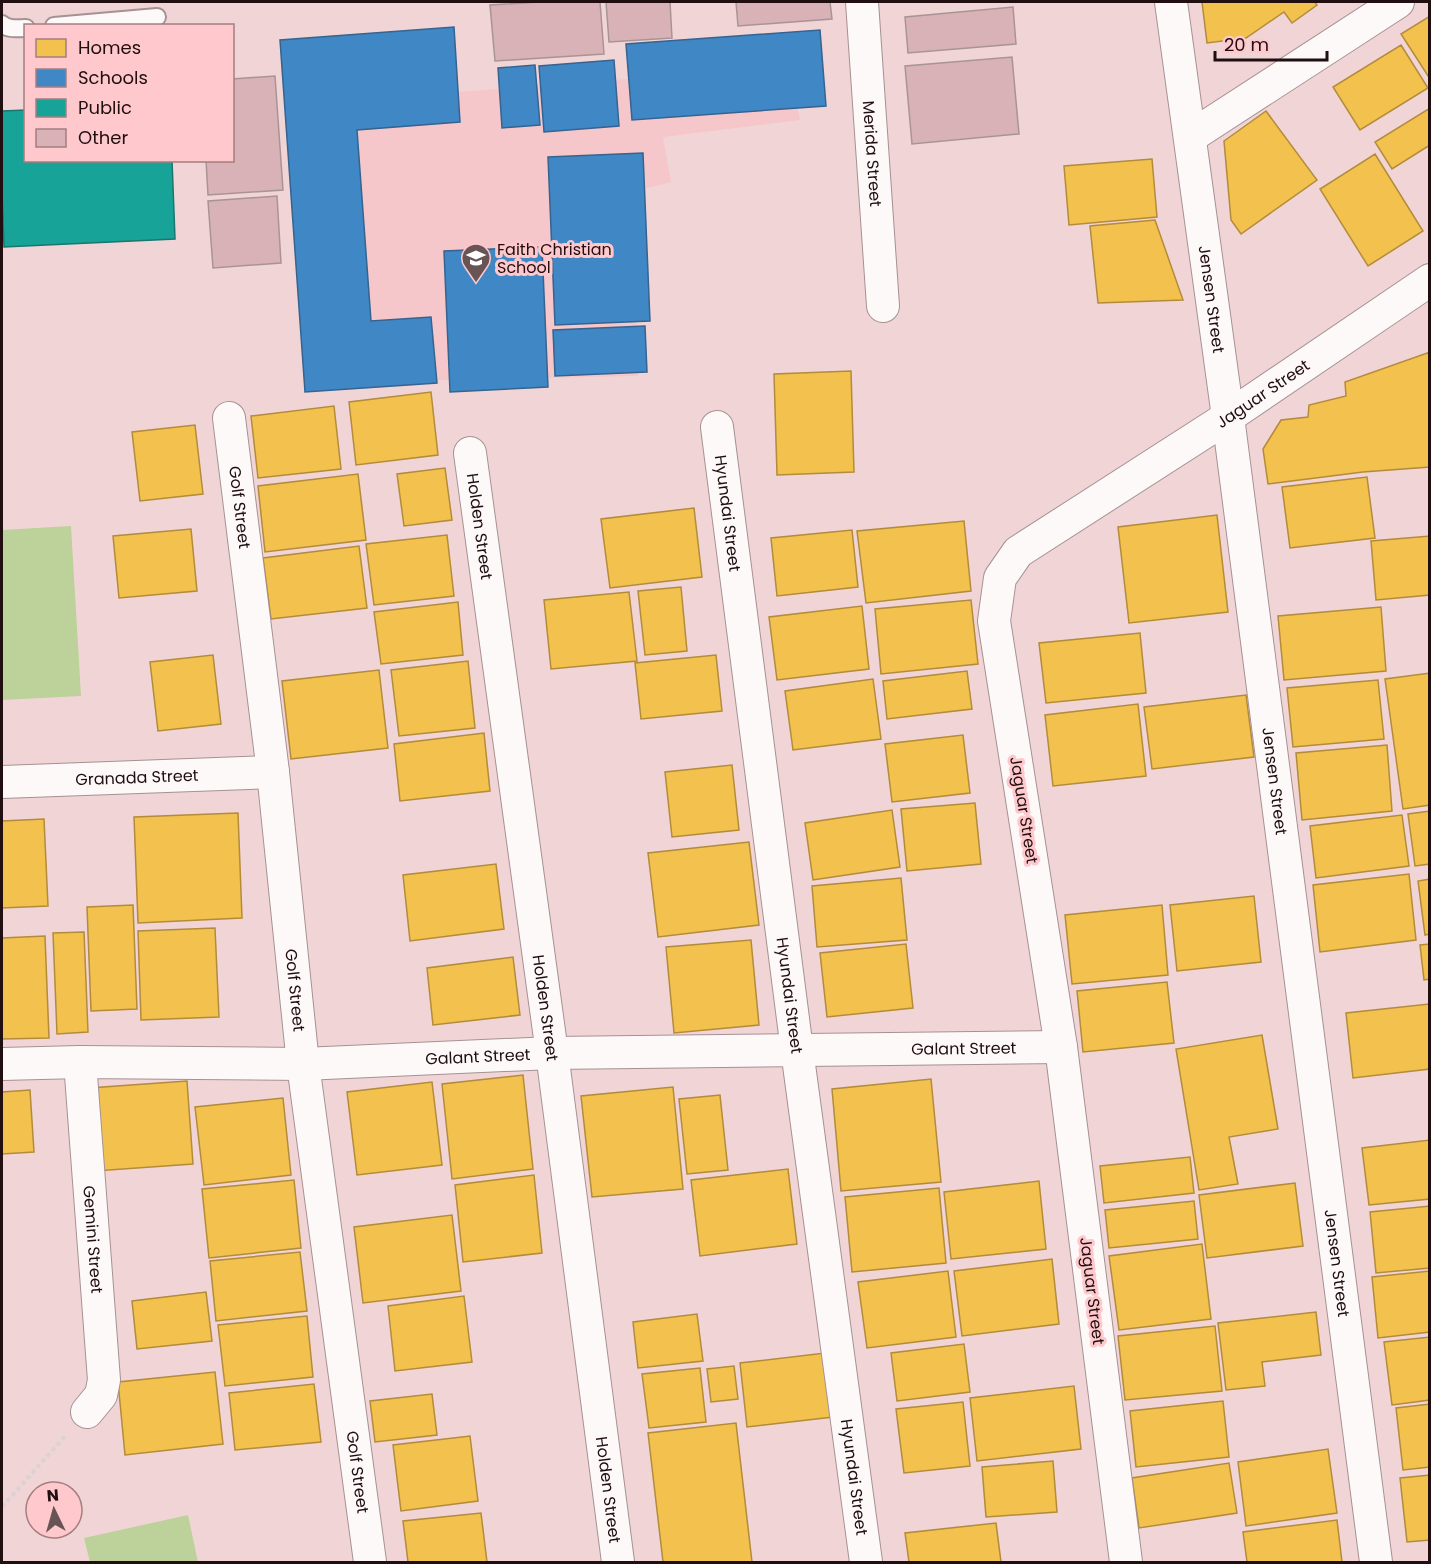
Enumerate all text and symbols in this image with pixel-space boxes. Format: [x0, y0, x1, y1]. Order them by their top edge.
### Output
legend [24, 24, 234, 162]
scale bar [1215, 24, 1328, 62]
text: 20 m [1224, 32, 1269, 57]
text: Homes [78, 35, 141, 60]
text: Schools [78, 65, 148, 90]
text: Public [78, 95, 132, 120]
street label: Merida Street [857, 100, 888, 208]
text: Other [78, 125, 128, 150]
place label: Faith Christian School [497, 238, 612, 279]
school or university icon: Faith Christian School [460, 242, 492, 284]
street label: Jensen Street [1193, 244, 1231, 355]
street label: Jaguar Street [1212, 353, 1314, 433]
street label: Hyundai Street [709, 454, 747, 573]
street label: Golf Street [224, 465, 257, 550]
street label: Holden Street [461, 472, 499, 581]
street label: Jensen Street [1257, 726, 1293, 836]
street label: Jaguar Street [1004, 755, 1044, 865]
street label: Granada Street [75, 763, 199, 791]
street label: Hyundai Street [771, 936, 809, 1055]
street label: Golf Street [280, 948, 311, 1033]
street label: Holden Street [527, 953, 564, 1063]
street label: Galant Street [911, 1036, 1017, 1060]
street label: Galant Street [425, 1042, 531, 1070]
street label: Gemini Street [78, 1185, 109, 1294]
street label: Jensen Street [1319, 1208, 1356, 1318]
street label: Jaguar Street [1074, 1236, 1110, 1346]
street label: Hyundai Street [835, 1417, 874, 1537]
street label: Golf Street [341, 1429, 375, 1515]
street label: Holden Street [590, 1435, 627, 1545]
north arrow [24, 1480, 84, 1540]
text: N [46, 1484, 60, 1508]

